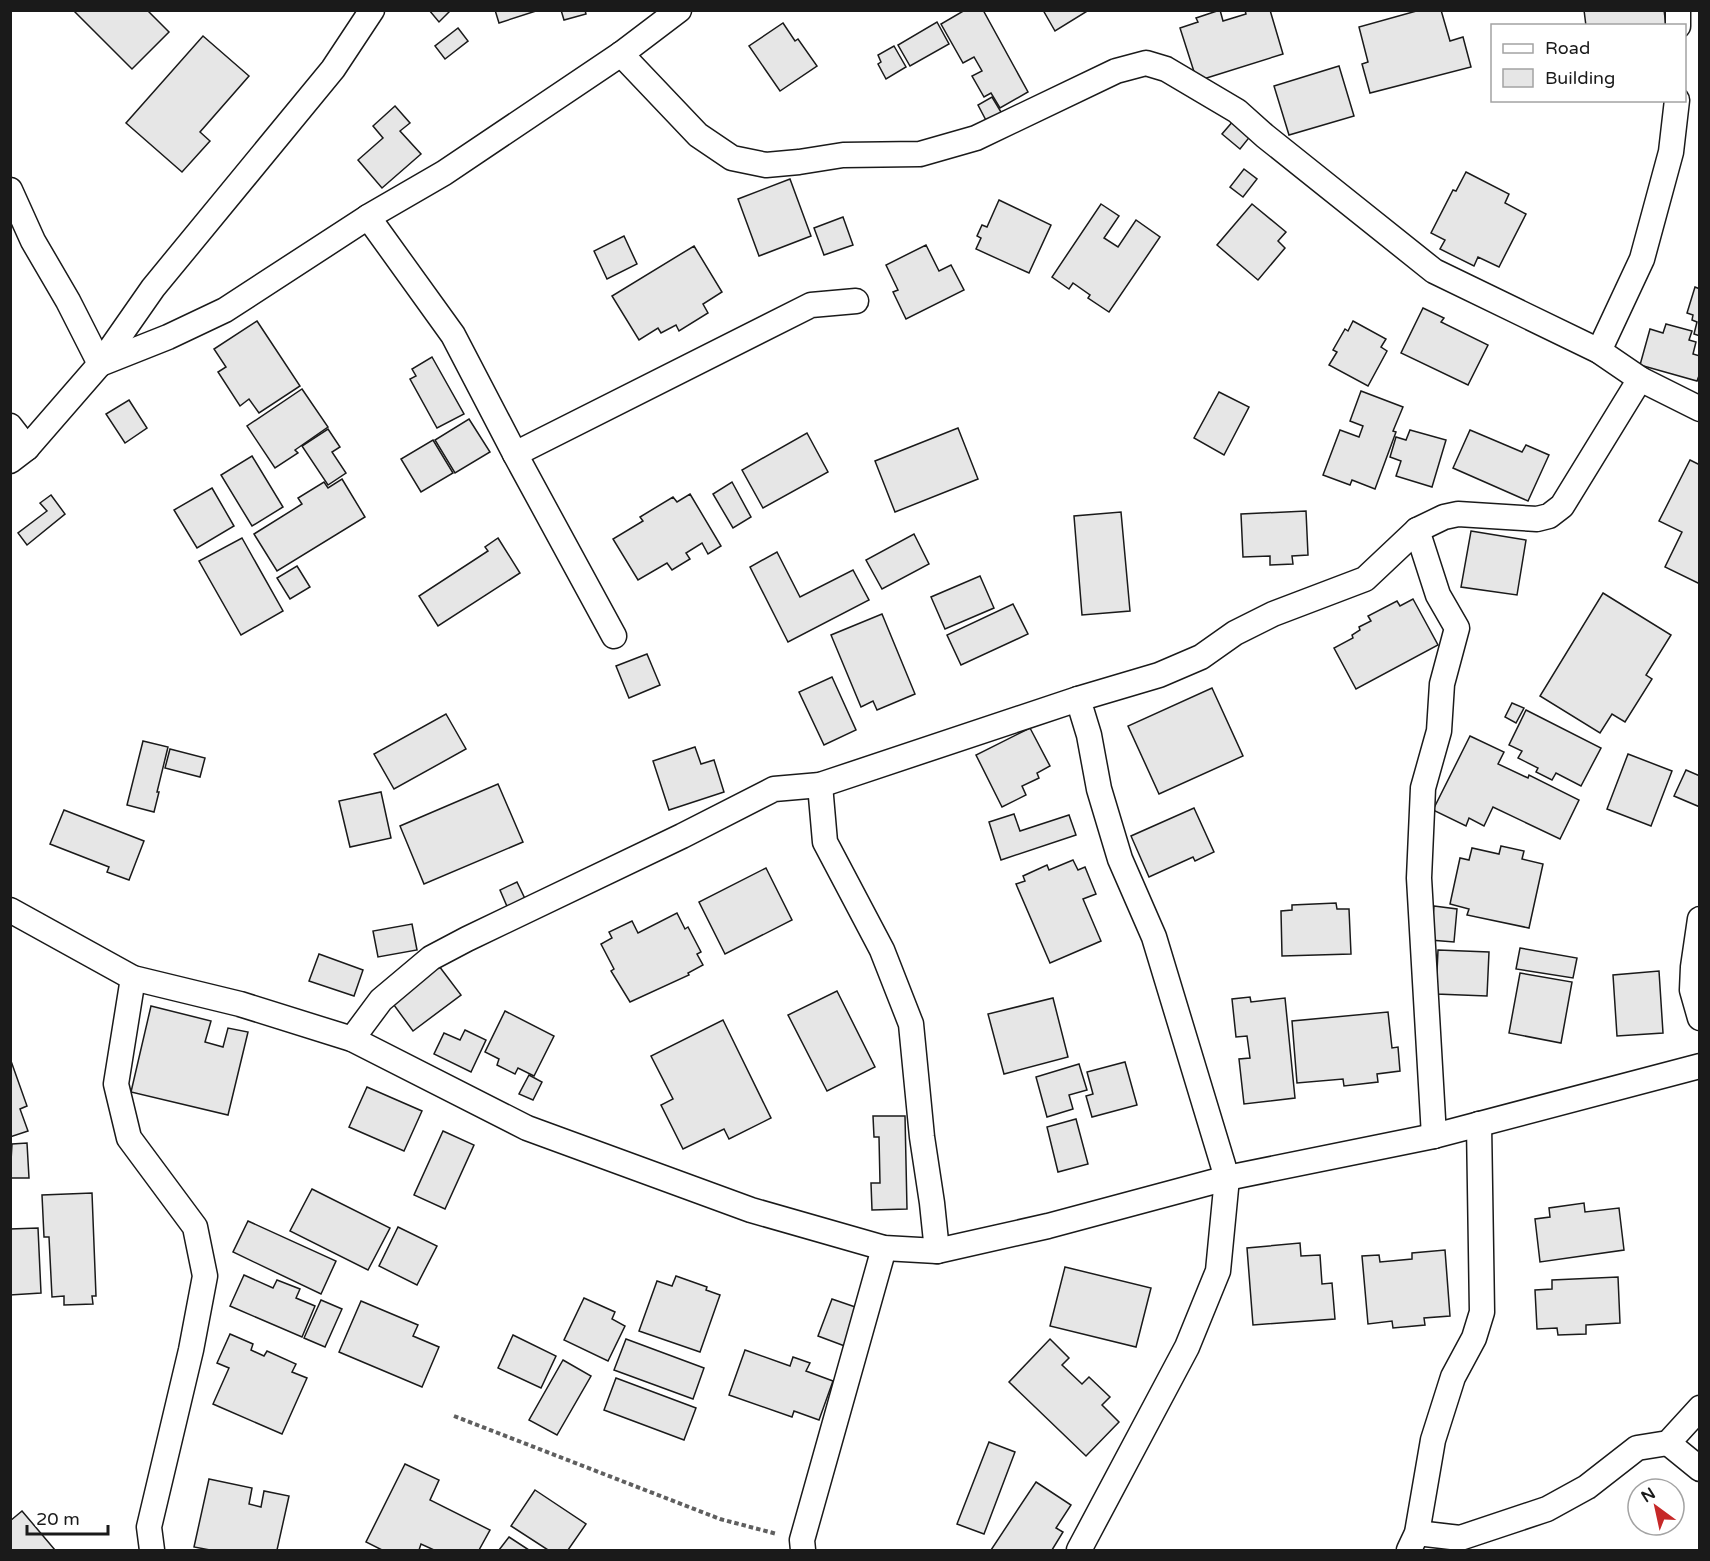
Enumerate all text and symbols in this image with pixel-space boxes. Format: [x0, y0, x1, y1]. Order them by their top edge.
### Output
legend [1491, 24, 1686, 102]
text: Road [1545, 37, 1590, 59]
text: Building [1545, 67, 1615, 89]
north arrow [1626, 1477, 1686, 1537]
text: N [1638, 1483, 1659, 1507]
scale bar [27, 1498, 108, 1536]
text: 20 m [36, 1508, 80, 1530]

